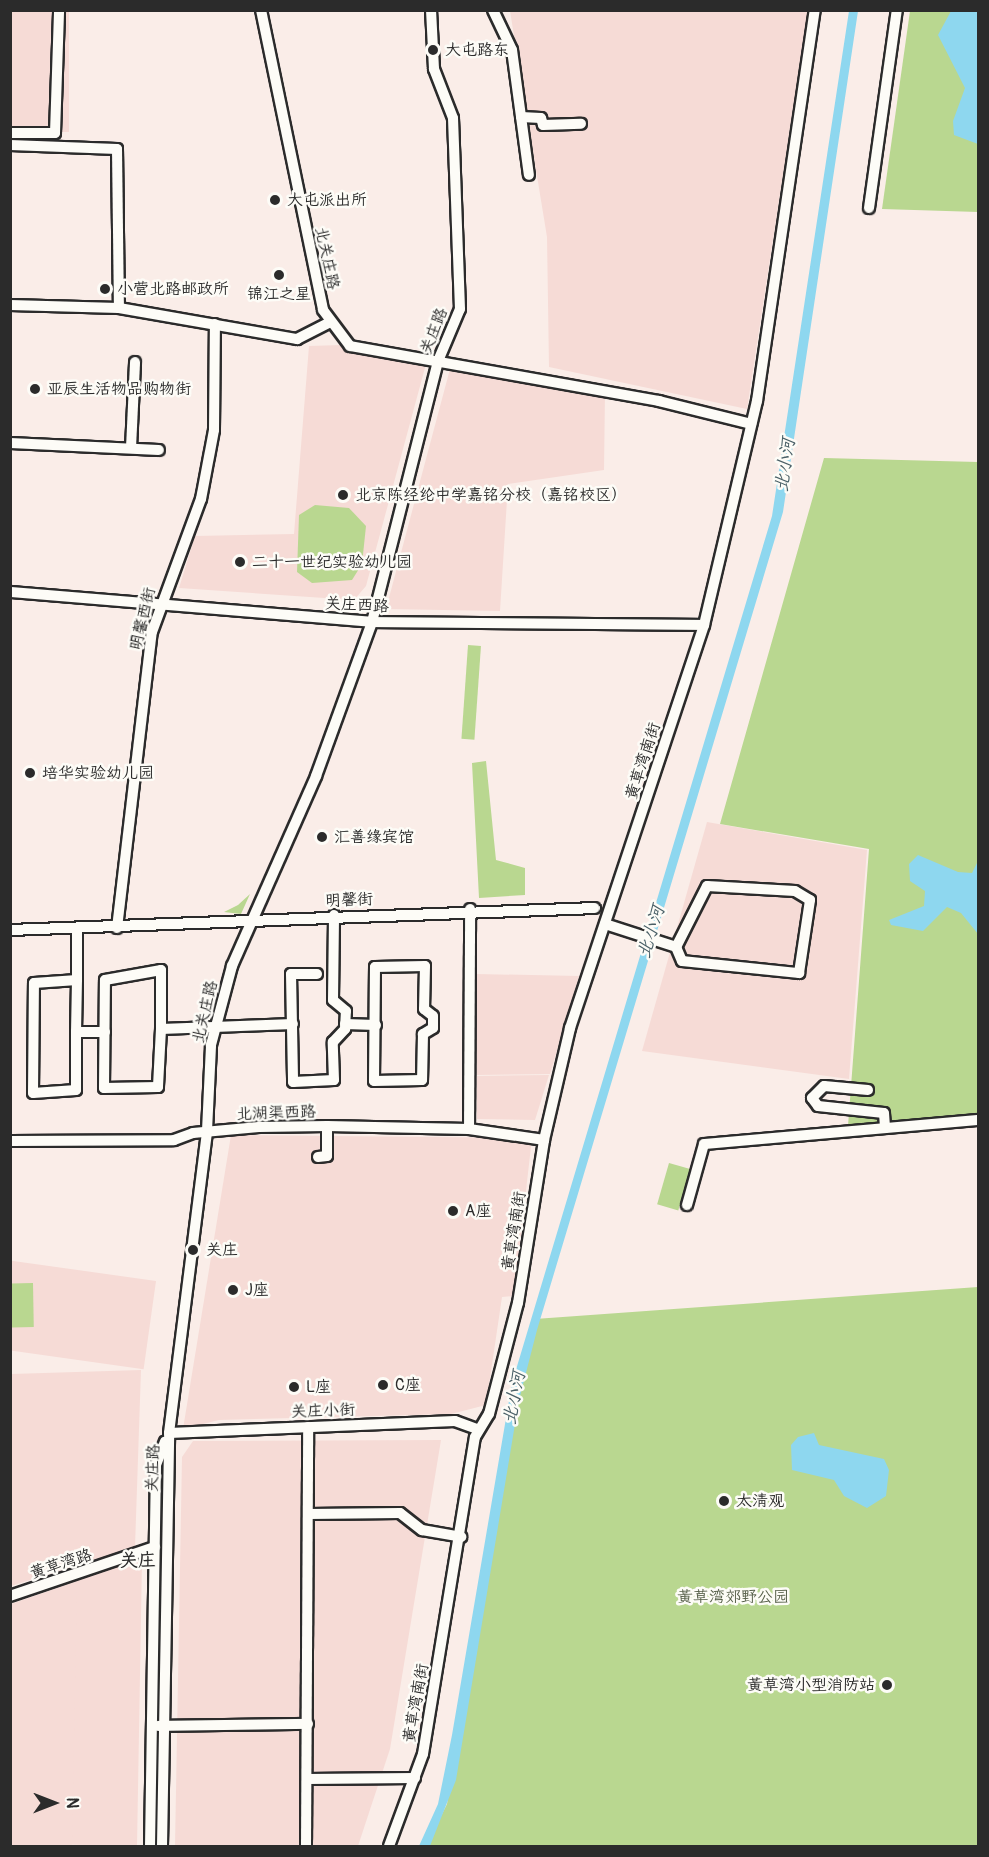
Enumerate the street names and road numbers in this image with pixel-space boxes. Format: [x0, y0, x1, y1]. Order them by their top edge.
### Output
street label: 北关庄路 [311, 225, 343, 291]
street label: 关庄路 [416, 305, 452, 357]
street label: 明馨西街 [126, 586, 160, 652]
street label: 关庄西路 [325, 594, 389, 616]
street label: 黄草湾南街 [622, 720, 664, 802]
street label: 明馨街 [325, 890, 373, 910]
street label: 北关庄路 [188, 979, 222, 1045]
street label: 北湖渠西路 [236, 1102, 316, 1124]
street label: 黄草湾南街 [498, 1190, 530, 1272]
street label: 关庄小街 [291, 1400, 355, 1422]
street label: 关庄路 [143, 1444, 163, 1492]
street label: 黄草湾路 [28, 1545, 94, 1583]
street label: 黄草湾南街 [400, 1662, 432, 1744]

